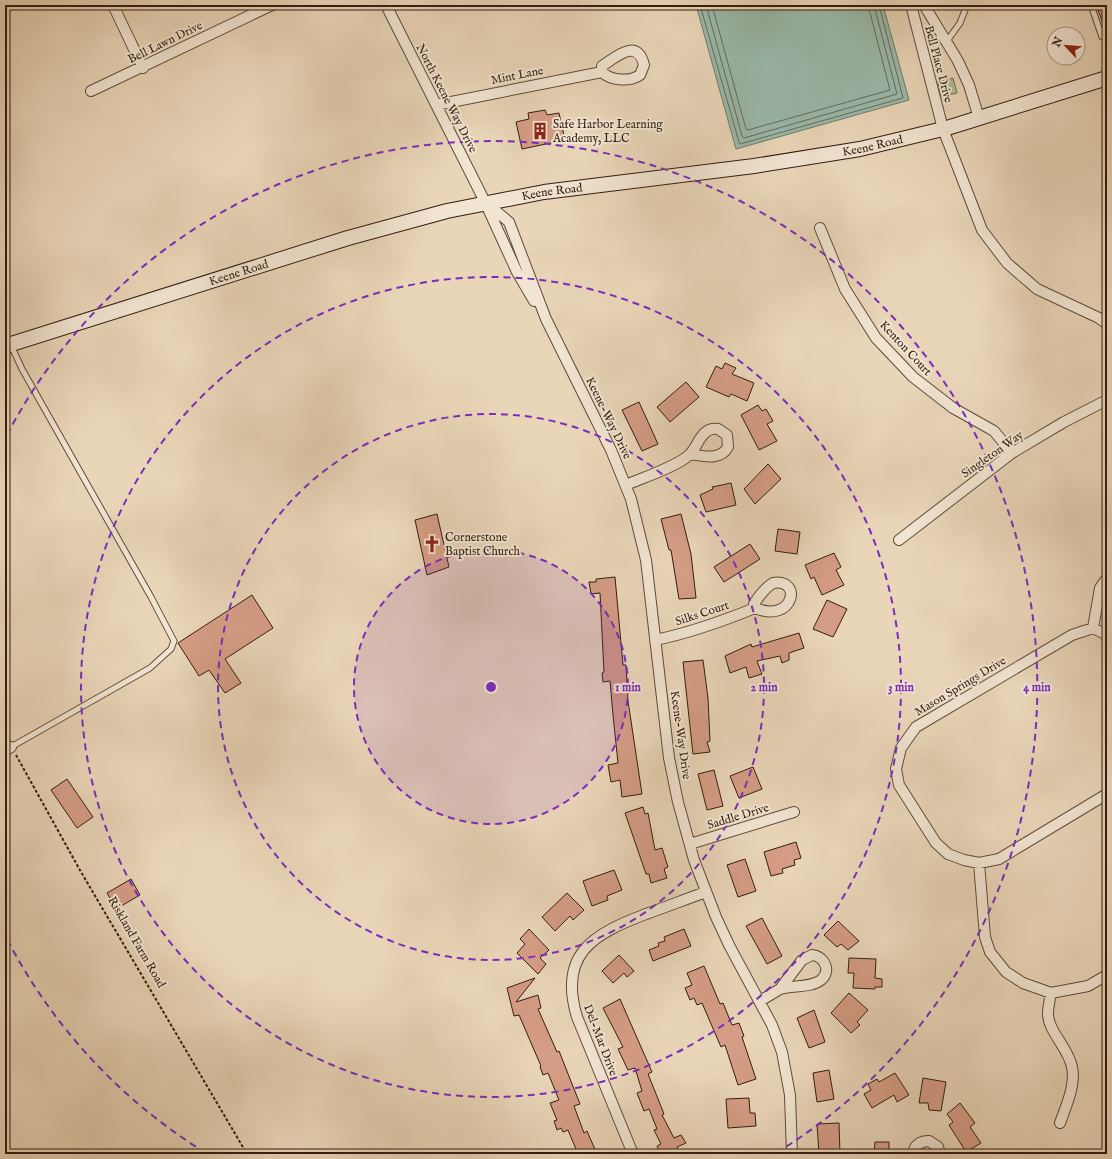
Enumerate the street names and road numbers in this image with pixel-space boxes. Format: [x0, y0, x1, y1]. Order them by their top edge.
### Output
street label: Bell Lawn Drive [126, 18, 205, 67]
street label: Bell Place Drive [921, 24, 956, 105]
street label: North Keene Way Drive [413, 41, 481, 156]
street label: Mint Lane [490, 63, 545, 88]
street label: Keene Road [841, 132, 905, 160]
street label: Keene Road [520, 180, 584, 204]
street label: Keene Road [207, 256, 271, 289]
street label: Kenton Court [876, 318, 935, 379]
street label: Keene-Way Drive [582, 375, 635, 462]
street label: Singleton Way [958, 428, 1026, 481]
street label: Silks Court [673, 598, 731, 629]
street label: Mason Springs Drive [912, 653, 1010, 721]
street label: Keene-Way Drive [667, 690, 694, 781]
street label: Saddle Drive [706, 800, 771, 833]
street label: Riskland Farm Road [104, 894, 169, 991]
street label: Del-Mar Drive [580, 1002, 621, 1079]

